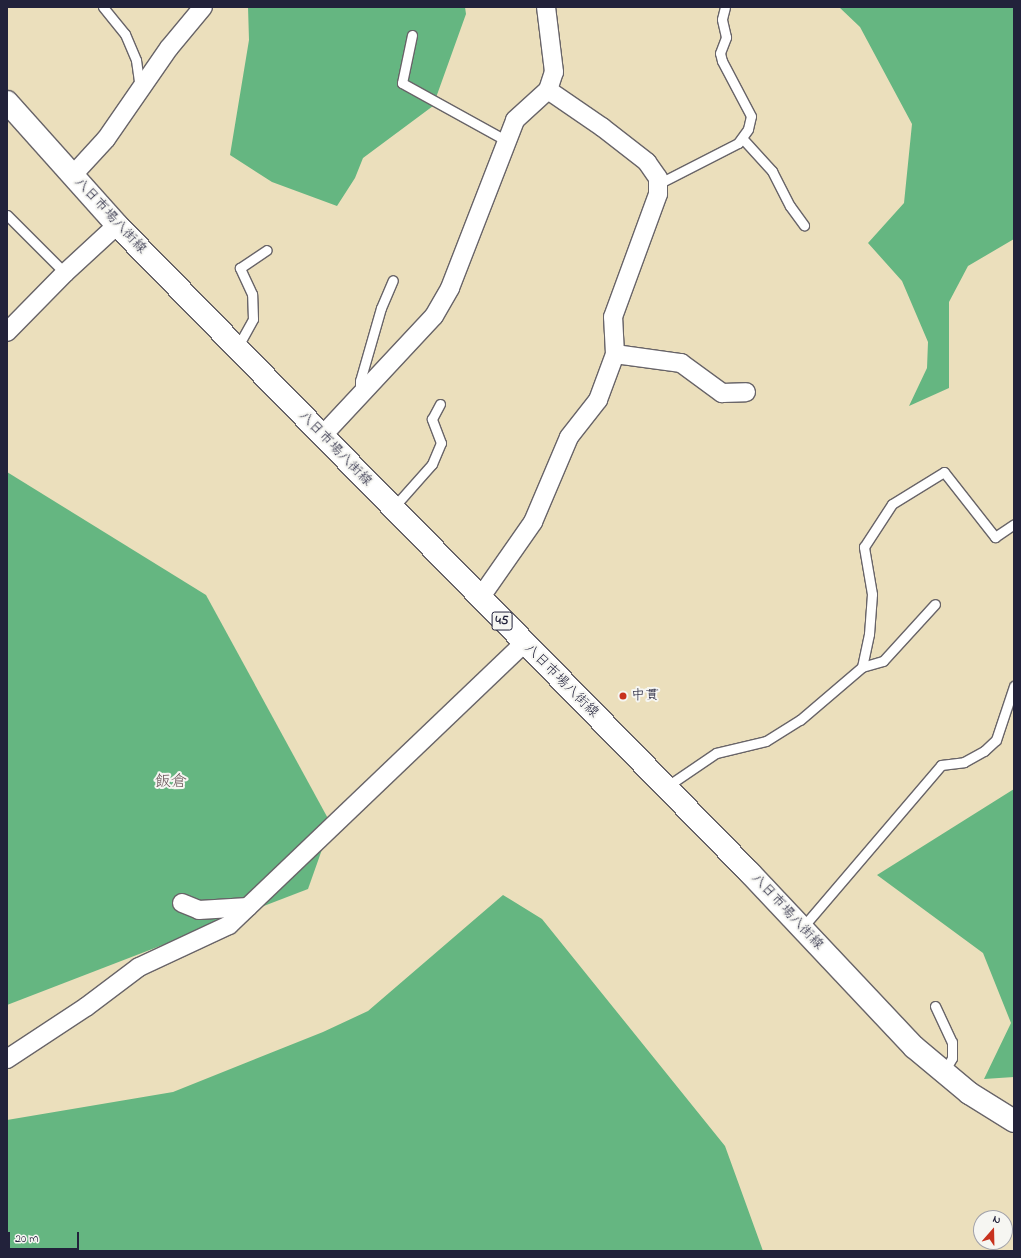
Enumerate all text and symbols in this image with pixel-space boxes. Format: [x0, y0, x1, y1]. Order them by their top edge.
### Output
street label: 八日市場八街線 [70, 174, 150, 258]
street label: 八日市場八街線 [295, 408, 375, 490]
road number: 45 [491, 610, 513, 632]
street label: 八日市場八街線 [520, 640, 602, 722]
place label: 中貫 [631, 688, 659, 704]
marker: 中貫 [618, 691, 628, 701]
district label: 飯倉 [155, 772, 187, 792]
street label: 八日市場八街線 [747, 870, 827, 954]
north arrow [973, 1210, 1013, 1250]
text: N [991, 1211, 1003, 1228]
scale bar [10, 1224, 81, 1250]
text: 20 m [15, 1230, 38, 1248]

